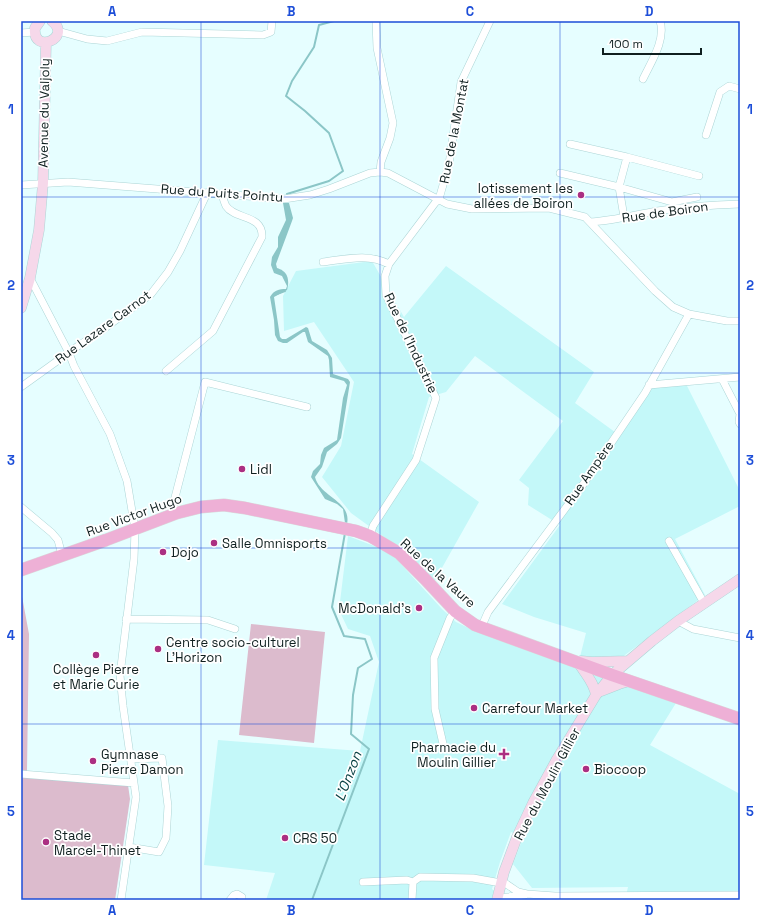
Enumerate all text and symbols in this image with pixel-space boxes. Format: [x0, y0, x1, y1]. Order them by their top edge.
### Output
text: A [108, 3, 117, 20]
text: B [287, 3, 296, 20]
text: C [466, 3, 474, 20]
text: D [645, 3, 654, 20]
scale bar [603, 30, 701, 56]
text: 100 m [609, 36, 643, 52]
street label: Avenue du Valjoly [35, 58, 53, 168]
street label: Rue de la Montat [435, 77, 473, 185]
text: 1 [8, 101, 14, 118]
text: 1 [747, 101, 753, 118]
street label: Rue du Puits Pointu [160, 180, 284, 206]
place label: lotissement les allées de Boiron [474, 180, 573, 212]
marker: lotissement les allées de Boiron [576, 190, 586, 200]
street label: Rue de Boiron [621, 198, 709, 226]
text: 2 [7, 277, 15, 294]
text: 2 [746, 277, 754, 294]
street label: Rue Lazare Carnot [52, 287, 154, 367]
street label: Rue de l'Industrie [380, 290, 442, 396]
street label: Rue Ampère [561, 437, 617, 509]
text: 3 [7, 452, 15, 469]
text: 3 [746, 452, 754, 469]
place label: Lidl [250, 461, 272, 478]
marker: Lidl [237, 464, 247, 474]
street label: Rue Victor Hugo [84, 490, 184, 540]
place label: Salle Omnisports [222, 535, 327, 552]
street label: Rue de la Vaure [397, 535, 479, 611]
marker: Salle Omnisports [209, 538, 219, 548]
place label: Dojo [171, 544, 199, 561]
marker: Dojo [158, 547, 168, 557]
place label: McDonald's [338, 600, 411, 617]
marker: McDonald's [414, 603, 424, 613]
text: 4 [7, 627, 15, 644]
text: 4 [746, 627, 754, 644]
place label: Centre socio-culturel L'Horizon [166, 634, 300, 666]
marker: Centre socio-culturel L'Horizon [153, 644, 163, 654]
marker: Collège Pierre et Marie Curie [91, 650, 101, 660]
place label: Collège Pierre et Marie Curie [53, 661, 139, 693]
place label: Carrefour Market [482, 700, 588, 717]
marker: Carrefour Market [469, 703, 479, 713]
street label: Rue du Moulin Gillier [510, 724, 584, 843]
place label: Pharmacie du Moulin Gillier [411, 739, 496, 771]
place label: Gymnase Pierre Damon [101, 746, 184, 778]
water label: L'Onzon [330, 748, 366, 803]
marker: Pharmacie du Moulin Gillier [499, 749, 509, 759]
marker: Gymnase Pierre Damon [88, 756, 98, 766]
place label: Biocoop [594, 761, 646, 778]
marker: Biocoop [581, 764, 591, 774]
text: 5 [7, 803, 15, 820]
text: 5 [746, 803, 754, 820]
place label: Stade Marcel-Thinet [54, 827, 141, 859]
place label: CRS 50 [293, 830, 337, 847]
marker: CRS 50 [280, 833, 290, 843]
marker: Stade Marcel-Thinet [41, 837, 51, 847]
text: A [108, 902, 117, 919]
text: B [287, 902, 296, 919]
text: C [466, 902, 474, 919]
text: D [645, 902, 654, 919]

